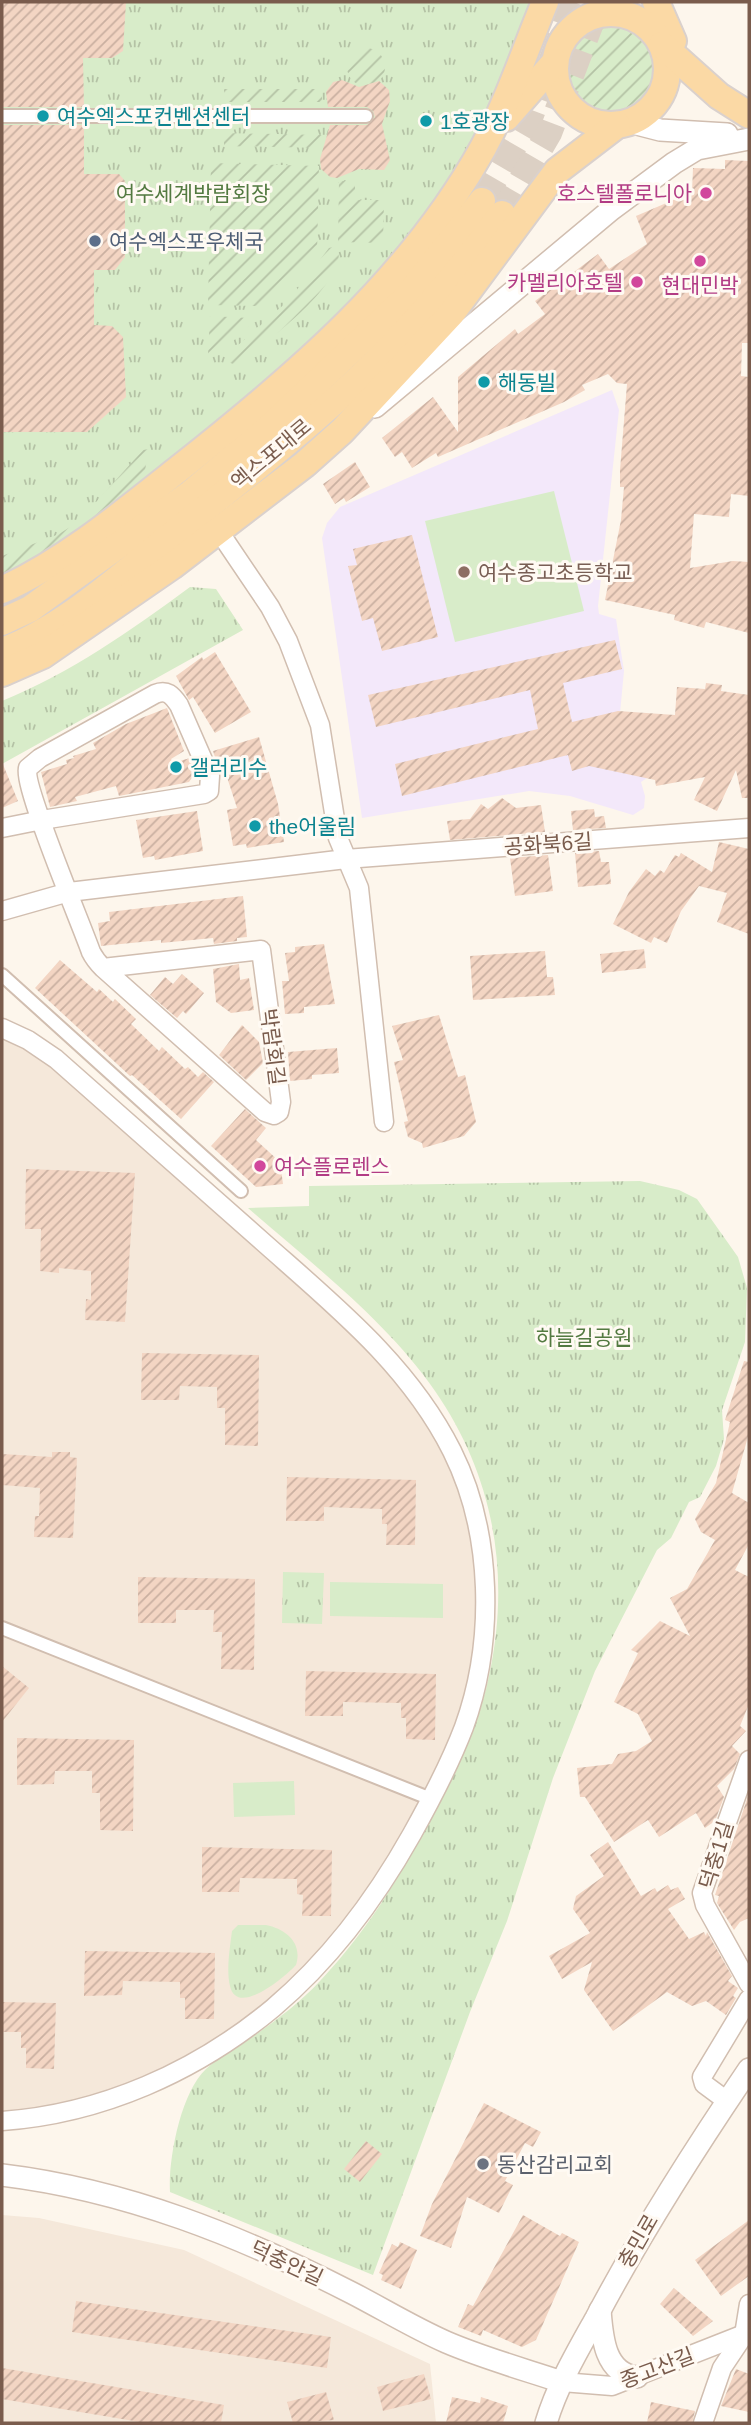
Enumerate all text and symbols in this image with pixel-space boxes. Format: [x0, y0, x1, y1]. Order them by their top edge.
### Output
place label: 여수엑스포컨벤션센터 [57, 105, 250, 128]
marker: 여수엑스포컨벤션센터 [35, 108, 51, 124]
place label: 1호광장 [440, 110, 510, 133]
marker: 1호광장 [418, 113, 434, 129]
park label: 여수세계박람회장 [116, 182, 270, 205]
place label: 호스텔폴로니아 [557, 182, 692, 205]
marker: 호스텔폴로니아 [698, 185, 714, 201]
place label: 여수엑스포우체국 [109, 230, 264, 253]
marker: 여수엑스포우체국 [87, 233, 103, 249]
marker: 현대민박 [692, 253, 708, 269]
place label: 카멜리아호텔 [507, 271, 623, 294]
marker: 카멜리아호텔 [629, 274, 645, 290]
place label: 현대민박 [661, 274, 739, 297]
place label: 해동빌 [498, 371, 556, 394]
marker: 해동빌 [476, 374, 492, 390]
street label: 엑스포대로 [227, 414, 315, 494]
place label: 여수종고초등학교 [478, 561, 633, 584]
marker: 여수종고초등학교 [456, 564, 472, 580]
place label: 갤러리수 [190, 756, 267, 779]
marker: 갤러리수 [168, 759, 184, 775]
place label: the어울림 [269, 815, 356, 838]
marker: the어울림 [247, 818, 263, 834]
street label: 공화북6길 [503, 829, 593, 859]
street label: 박람회길 [257, 1007, 289, 1087]
place label: 여수플로렌스 [274, 1155, 390, 1178]
marker: 여수플로렌스 [252, 1158, 268, 1174]
park label: 하늘길공원 [536, 1326, 632, 1349]
street label: 덕충1길 [695, 1818, 737, 1892]
place label: 동산감리교회 [497, 2153, 613, 2176]
marker: 동산감리교회 [475, 2156, 491, 2172]
street label: 충민로 [614, 2210, 662, 2272]
street label: 덕충안길 [247, 2236, 327, 2290]
street label: 종고산길 [617, 2343, 697, 2393]

